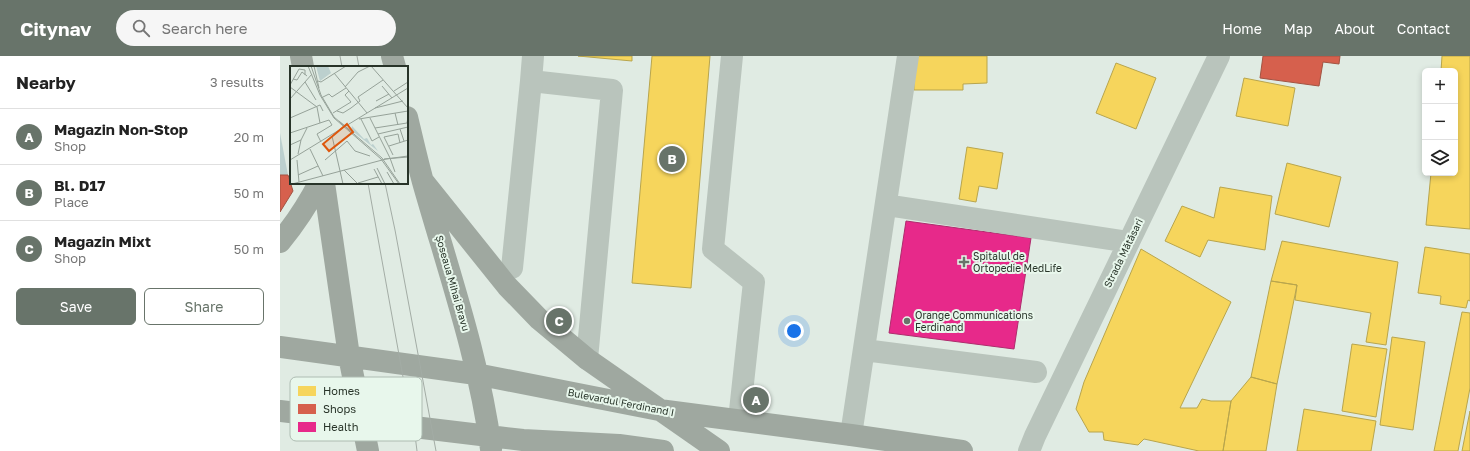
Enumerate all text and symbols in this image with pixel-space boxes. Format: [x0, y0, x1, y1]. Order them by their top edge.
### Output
search box [116, 10, 396, 46]
text: Citynav [20, 17, 92, 40]
icon: search [130, 17, 152, 39]
text: Search here [162, 19, 247, 37]
text: Home [1222, 20, 1262, 37]
text: Map [1284, 20, 1312, 37]
text: About [1334, 20, 1375, 37]
text: Contact [1397, 20, 1450, 37]
inset map [290, 66, 408, 184]
map controls [1422, 68, 1458, 176]
button: + [1422, 68, 1458, 104]
text: Nearby [16, 72, 76, 93]
text: 3 results [210, 74, 264, 90]
button: − [1422, 104, 1458, 140]
text: Magazin Non-Stop [54, 120, 188, 138]
text: A [24, 129, 34, 145]
text: 20 m [234, 129, 264, 145]
text: Shop [54, 138, 86, 154]
button: layers [1422, 140, 1458, 176]
pin: B [659, 144, 685, 174]
text: Bl. D17 [54, 176, 105, 194]
text: B [24, 185, 34, 201]
text: 50 m [234, 185, 264, 201]
text: Place [54, 194, 89, 210]
street label: Strada Mătăsari [1101, 217, 1145, 289]
text: Magazin Mixt [54, 232, 151, 250]
street label: Șoseaua Mihai Bravu [433, 234, 472, 333]
text: C [24, 241, 34, 257]
text: 50 m [234, 241, 264, 257]
text: Shop [54, 250, 86, 266]
place label: Spitalul de Ortopedie MedLife [973, 250, 1062, 274]
marker: Spitalul de Ortopedie MedLife [958, 256, 970, 268]
button: Save [16, 288, 136, 325]
button: Share [144, 288, 264, 325]
pin: C [546, 306, 572, 336]
place label: Orange Communications Ferdinand [915, 309, 1033, 333]
marker: Orange Communications Ferdinand [902, 316, 912, 326]
your location [784, 321, 804, 341]
legend [290, 377, 422, 441]
text: Homes [323, 384, 360, 397]
pin: A [743, 385, 769, 415]
street label: Bulevardul Ferdinand I [567, 386, 675, 418]
text: Shops [323, 402, 356, 415]
text: Health [323, 420, 358, 433]

